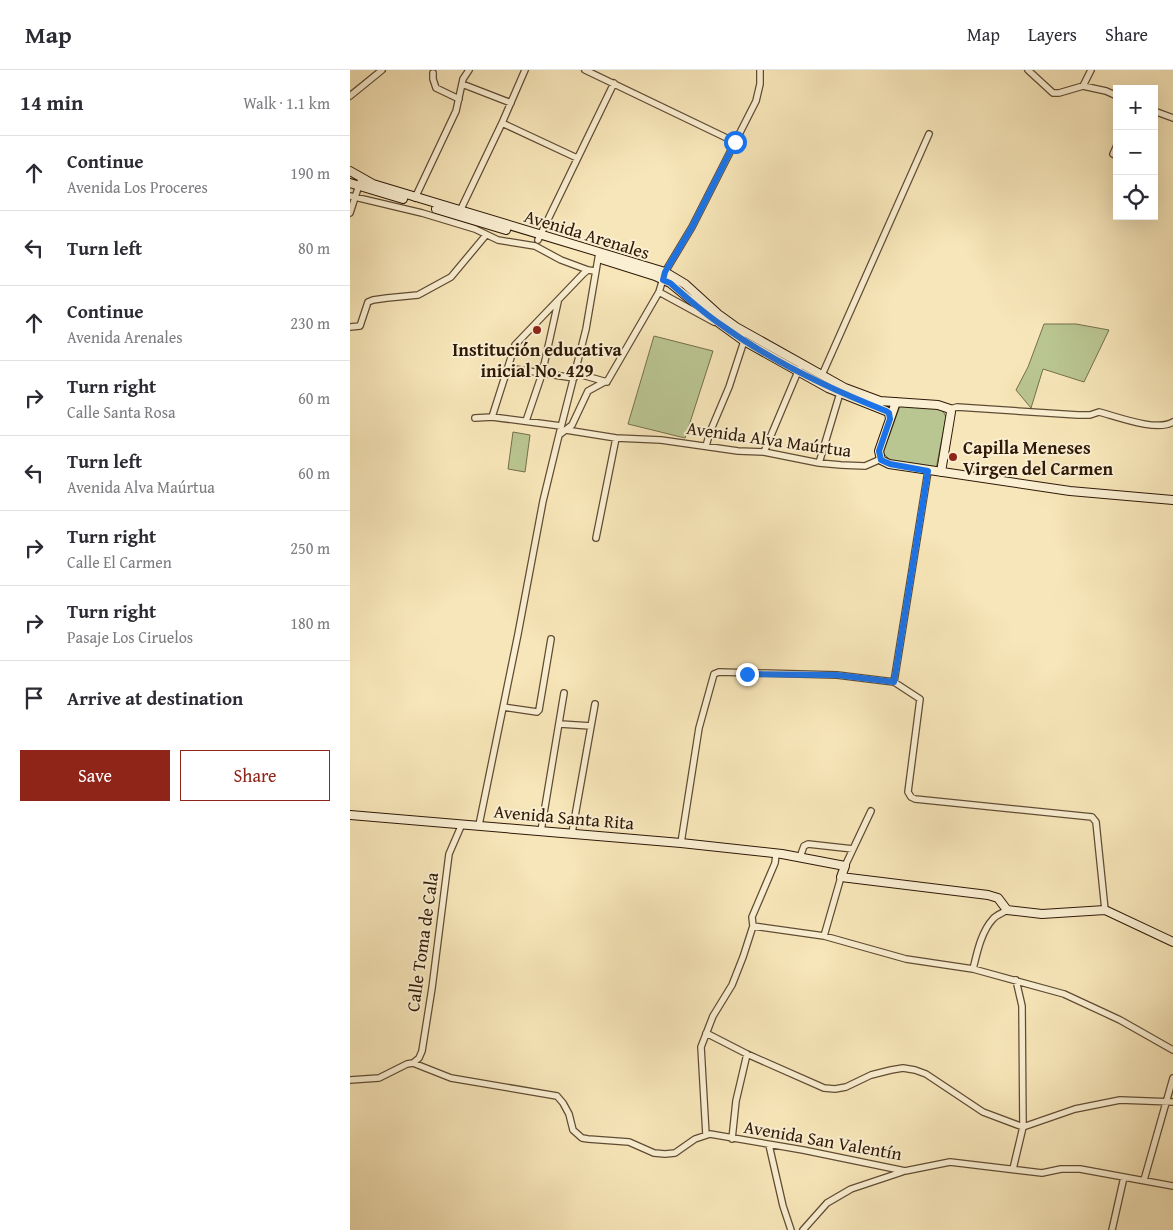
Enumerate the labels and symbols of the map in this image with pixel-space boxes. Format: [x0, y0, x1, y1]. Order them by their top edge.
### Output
route start [724, 131, 747, 154]
street label: Avenida Arenales [521, 202, 653, 266]
marker: Institución educativa inicial No. 429 [531, 324, 543, 336]
place label: Institución educativa inicial No. 429 [452, 336, 623, 384]
street label: Avenida Alva Maúrtua [685, 414, 854, 464]
place label: Capilla Meneses Virgen del Carmen [963, 434, 1113, 482]
marker: Capilla Meneses Virgen del Carmen [947, 451, 959, 463]
route end [736, 663, 759, 686]
street label: Avenida Santa Rita [493, 797, 636, 837]
street label: Calle Toma de Cala [399, 870, 445, 1013]
street label: Avenida San Valentín [742, 1113, 904, 1167]

